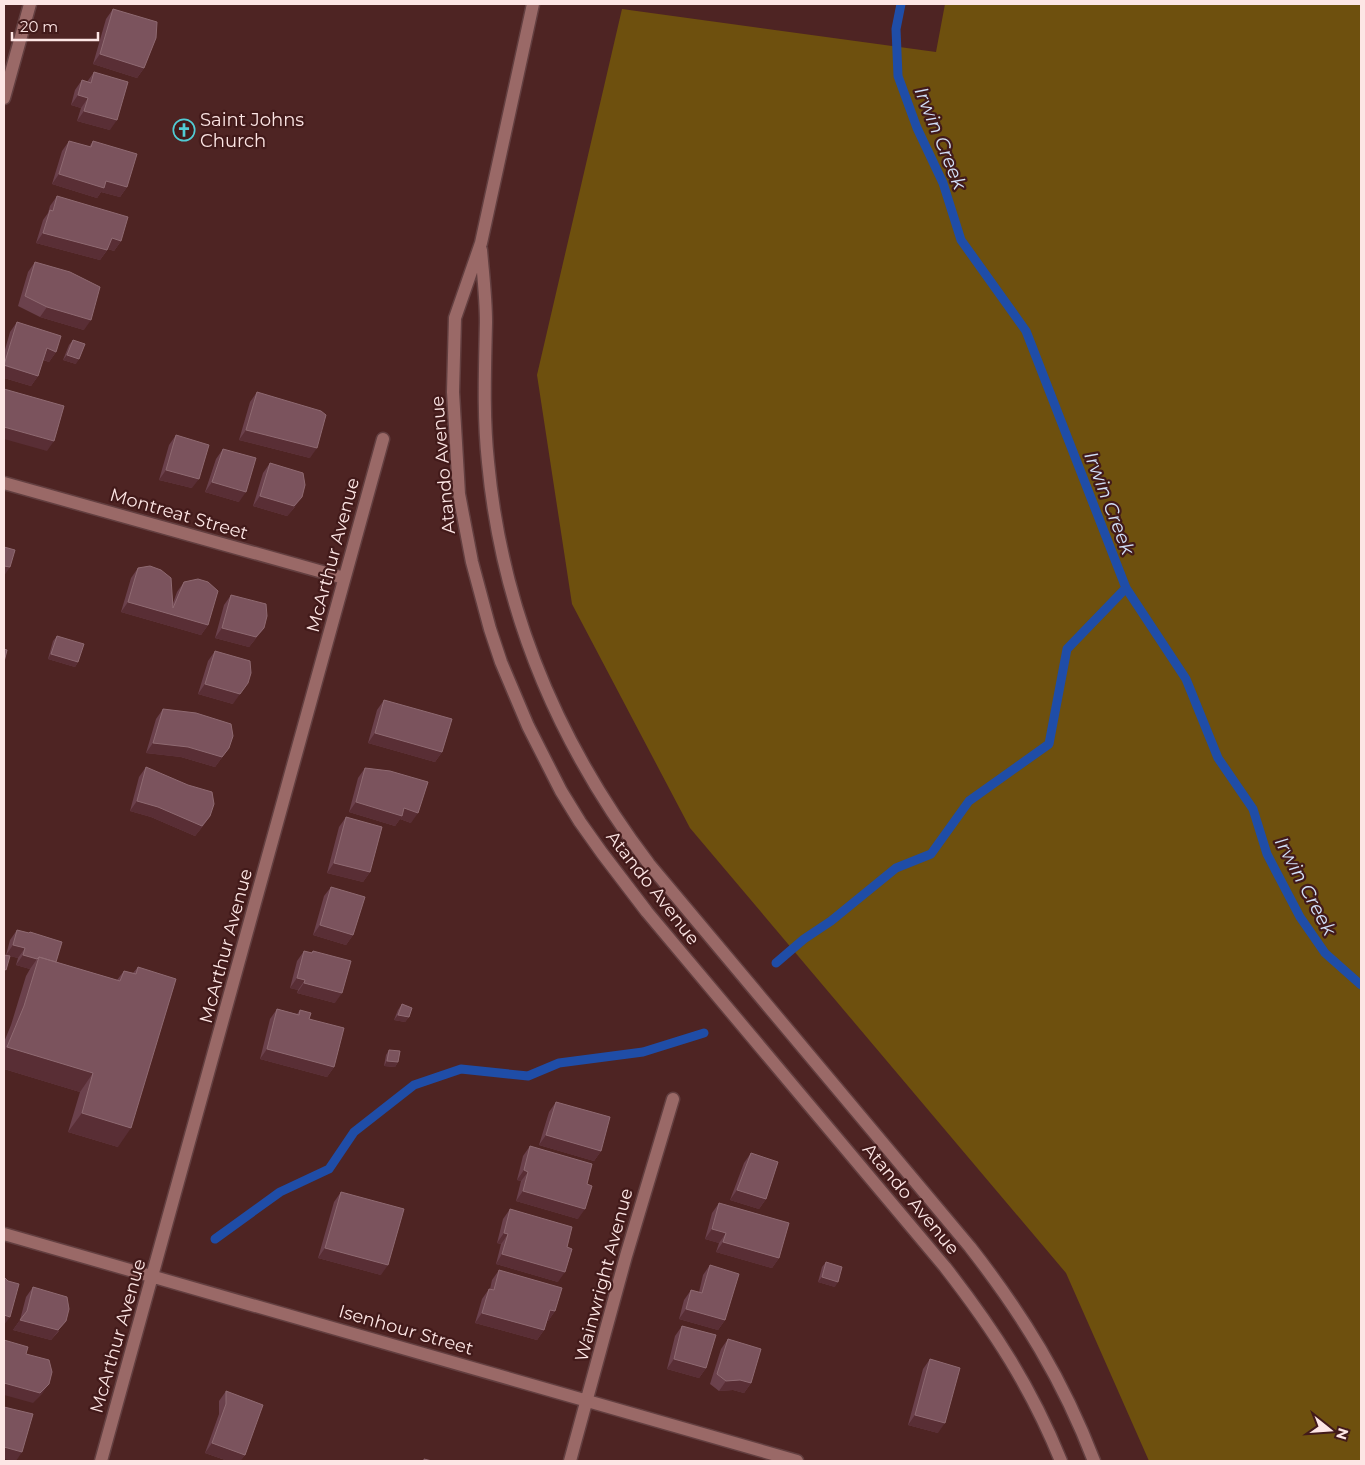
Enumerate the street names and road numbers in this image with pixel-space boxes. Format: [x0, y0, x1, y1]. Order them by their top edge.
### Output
street label: Atando Avenue [426, 395, 460, 535]
street label: McArthur Avenue [302, 475, 364, 635]
street label: Montreat Street [107, 484, 251, 544]
street label: Atando Avenue [602, 827, 704, 950]
street label: McArthur Avenue [195, 866, 257, 1026]
street label: Atando Avenue [858, 1139, 964, 1259]
street label: Wainwright Avenue [570, 1186, 638, 1364]
street label: McArthur Avenue [85, 1256, 151, 1416]
street label: Isenhour Street [336, 1300, 476, 1360]

